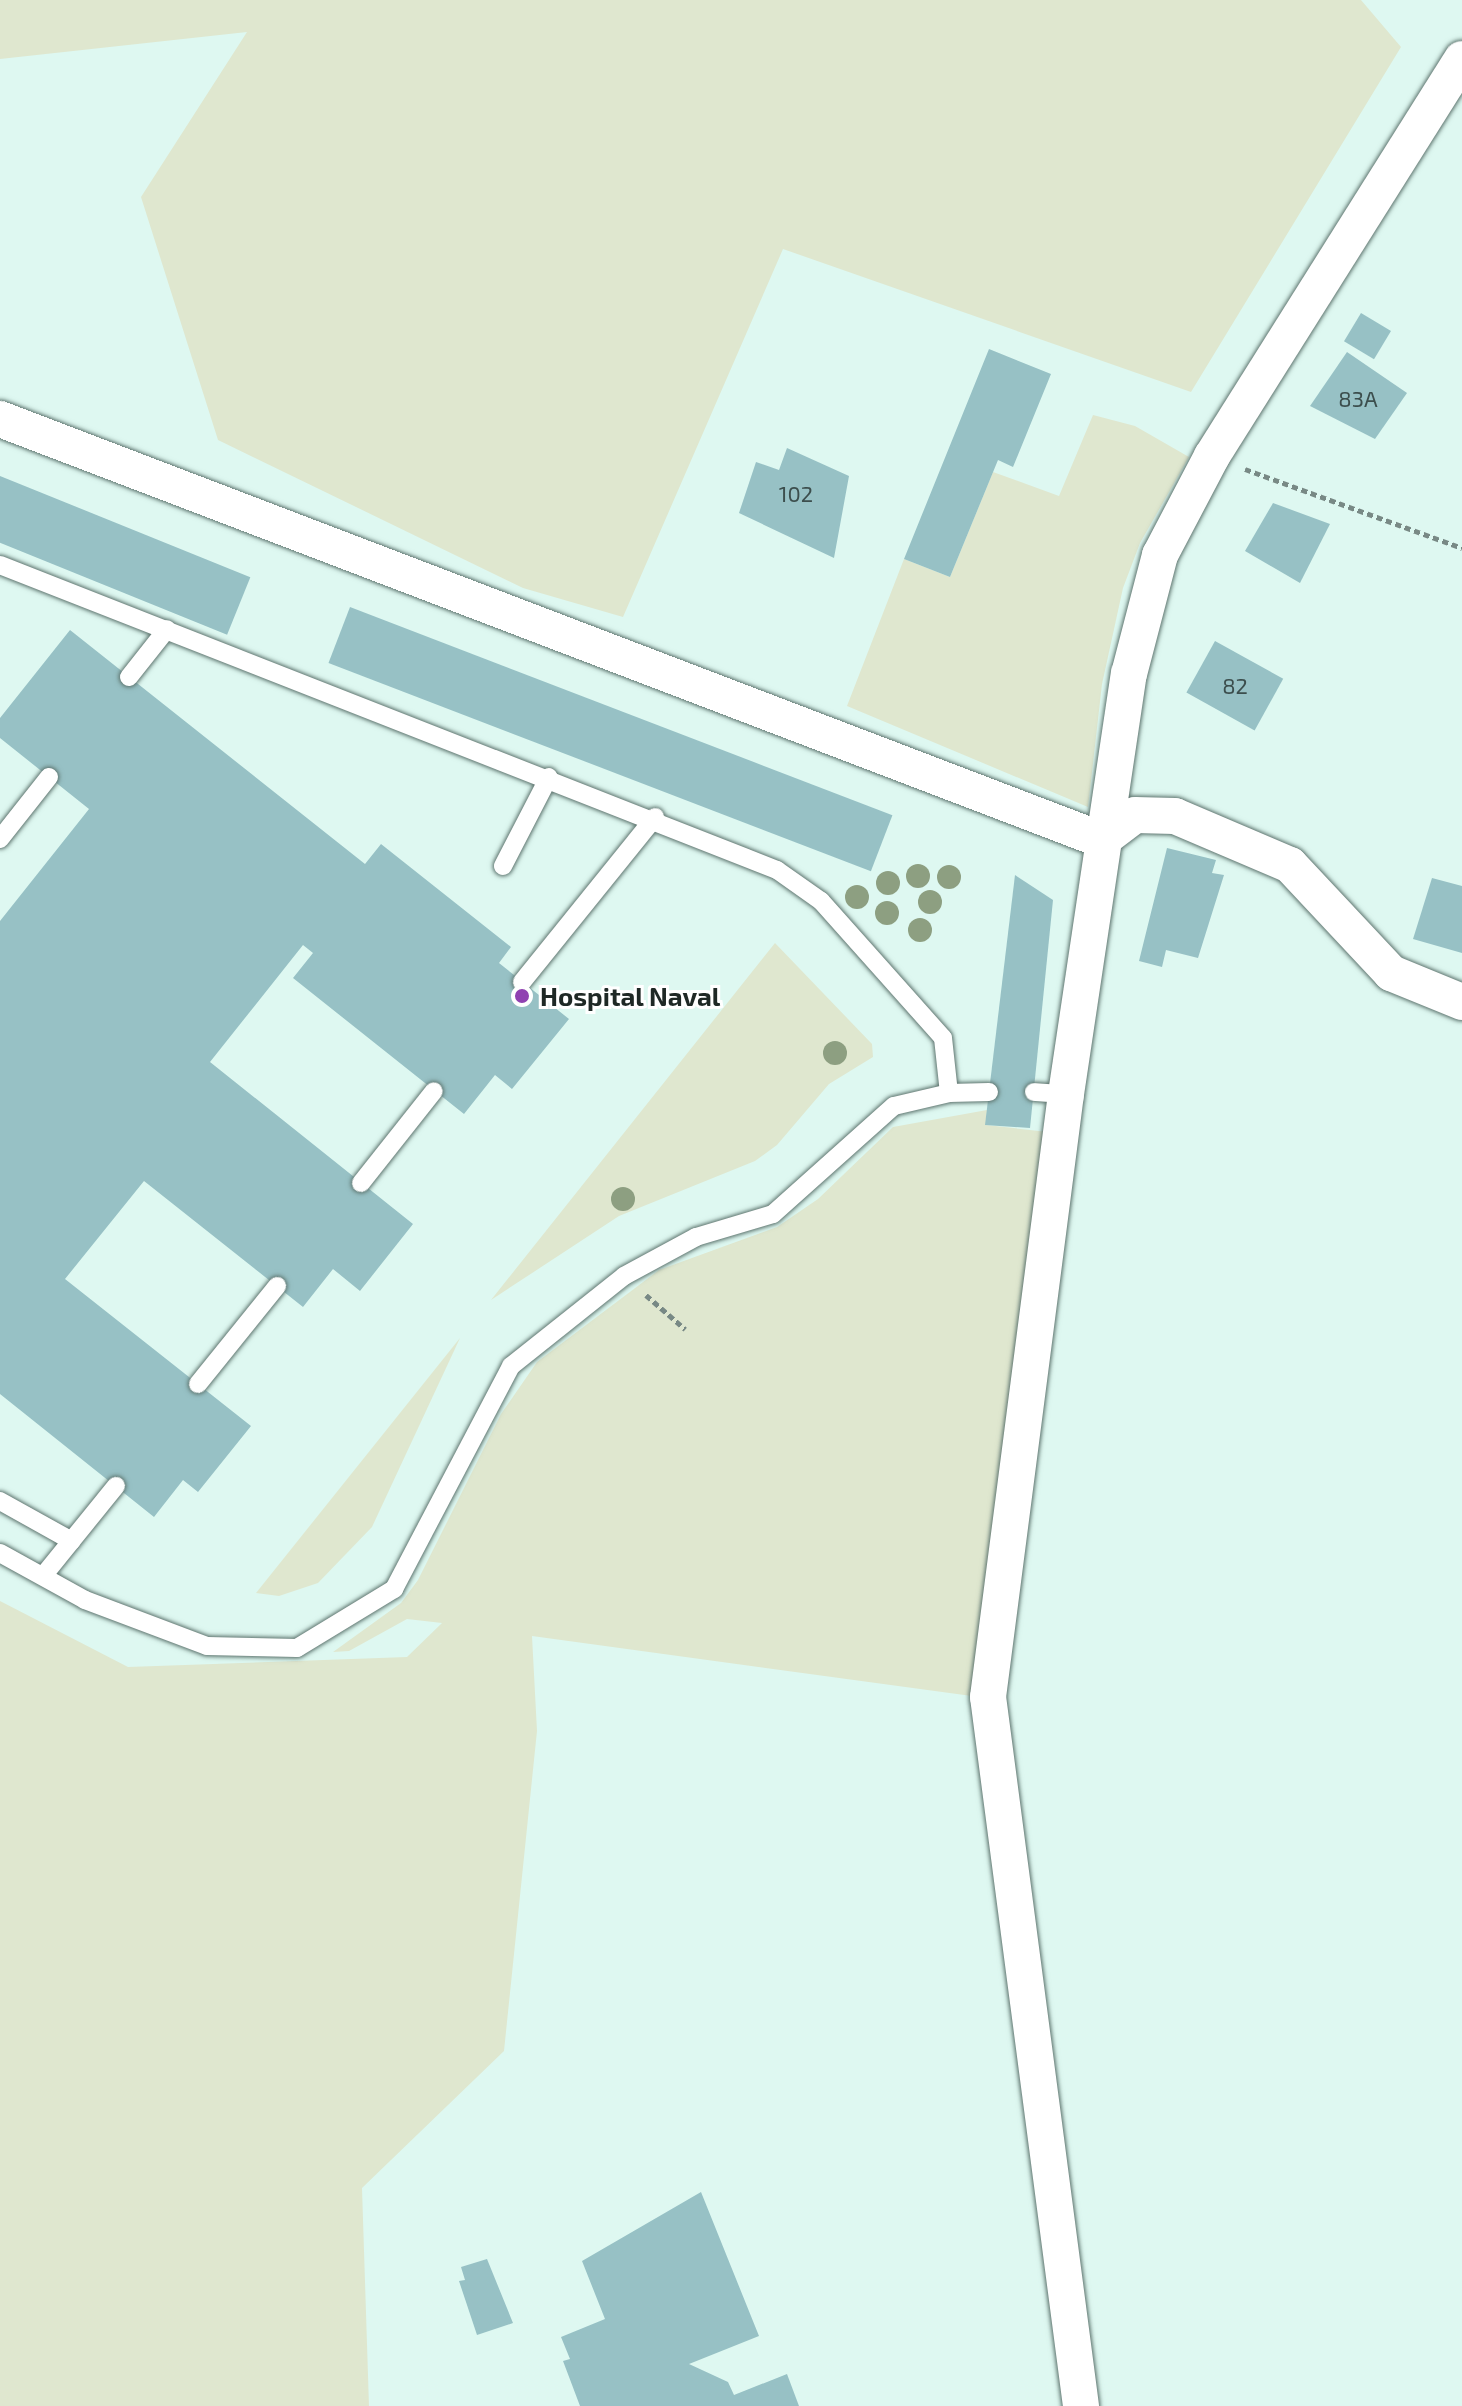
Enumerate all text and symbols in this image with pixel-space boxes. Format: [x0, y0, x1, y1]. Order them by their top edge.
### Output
house number: 83A [1338, 386, 1378, 412]
house number: 102 [779, 481, 813, 507]
house number: 82 [1222, 673, 1248, 699]
place label: Hospital Naval [540, 980, 721, 1012]
marker: Hospital Naval [511, 985, 533, 1007]

